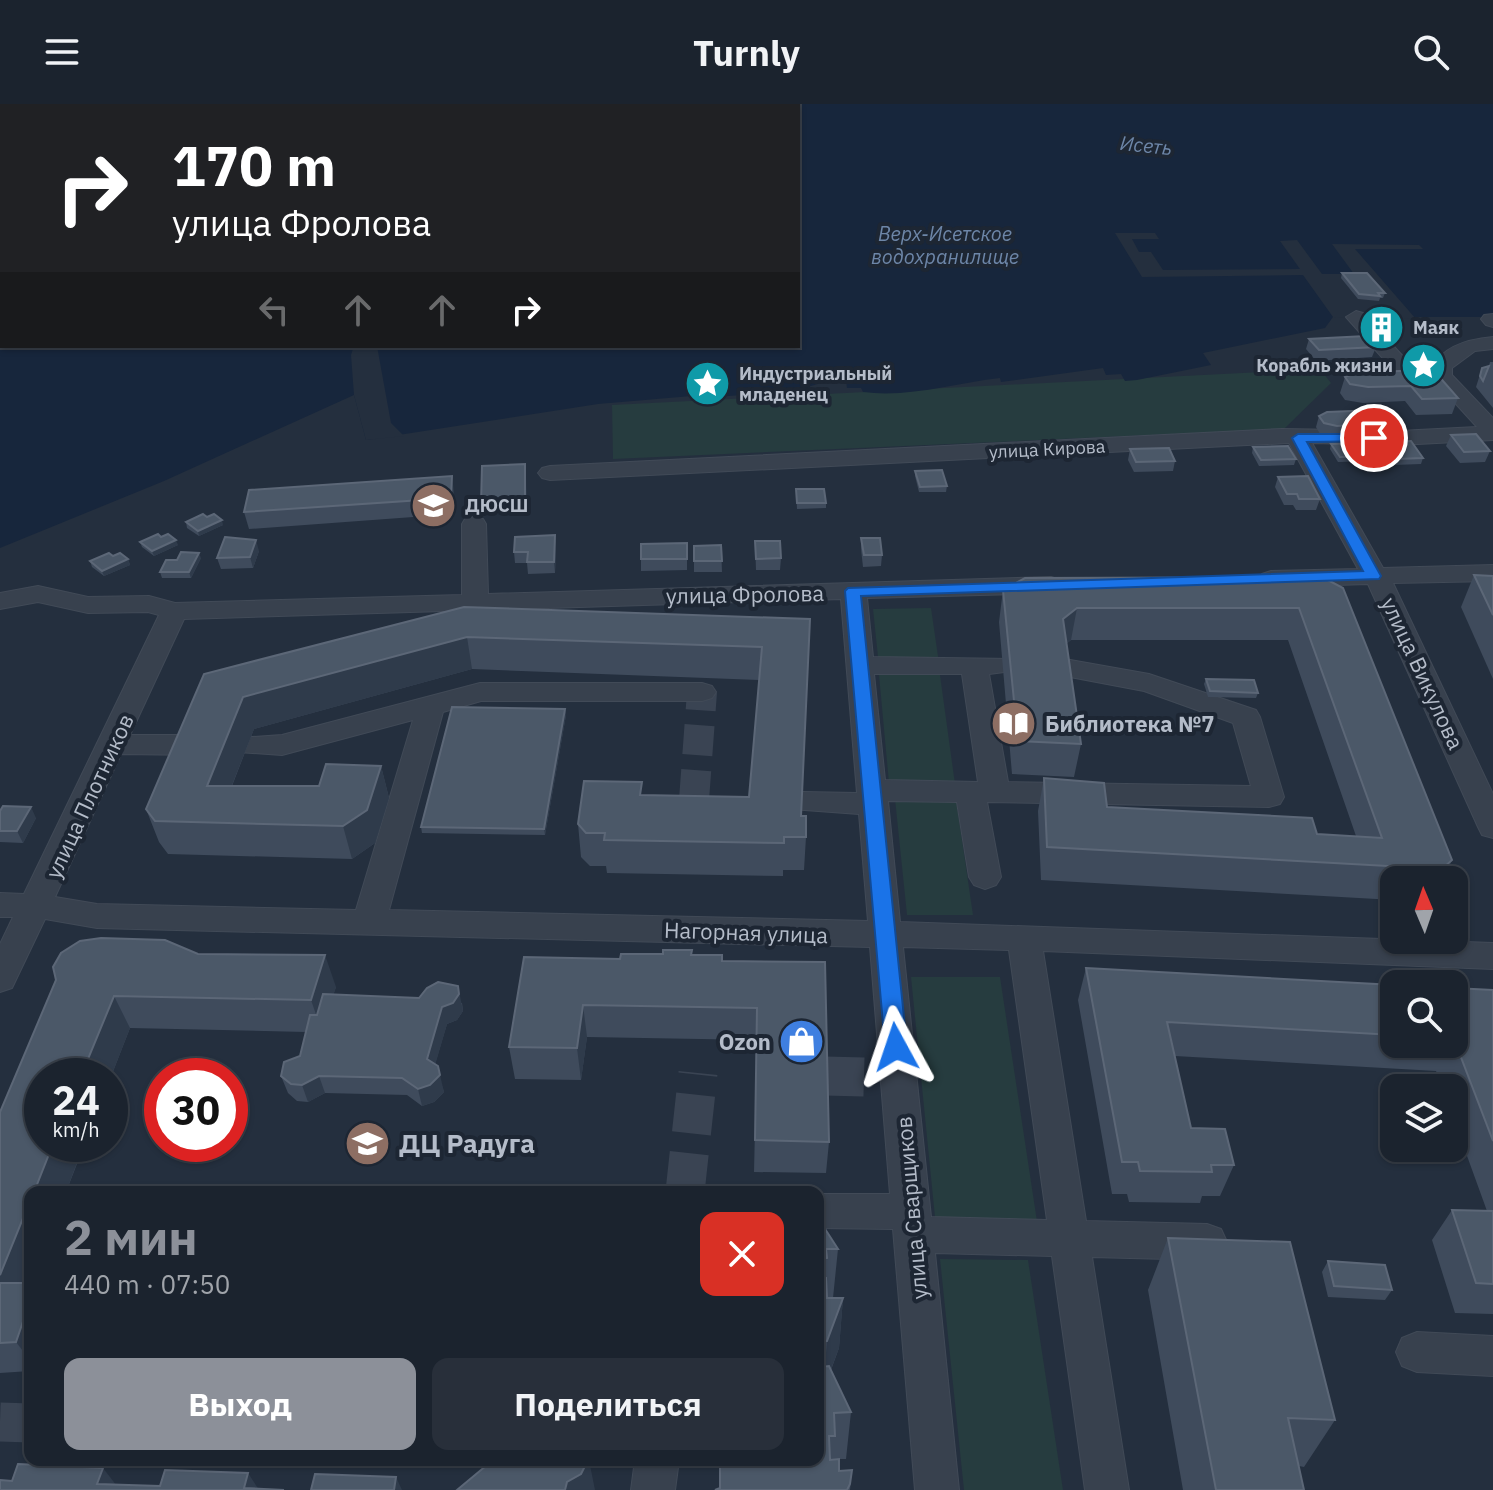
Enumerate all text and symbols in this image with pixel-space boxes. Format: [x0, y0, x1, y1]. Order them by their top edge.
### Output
text: Turnly [693, 29, 800, 76]
icon: menu [40, 30, 84, 74]
icon: search [1409, 30, 1453, 74]
text: 170 m [172, 129, 336, 201]
water label: Исеть [1119, 129, 1173, 161]
icon: right [40, 136, 144, 240]
text: улица Фролова [172, 199, 431, 246]
water label: Верх-Исетское водохранилище [871, 220, 1019, 270]
icon: left [252, 288, 296, 332]
icon: ahead [336, 288, 380, 332]
icon: ahead [420, 288, 464, 332]
icon: right [504, 288, 548, 332]
building icon: Маяк [1358, 303, 1406, 351]
place label: Маяк [1413, 316, 1459, 339]
place icon: Корабль жизни [1400, 341, 1448, 389]
place label: Корабль жизни [1256, 354, 1393, 377]
place icon: Индустриальный младенец [684, 359, 732, 407]
place label: Индустриальный младенец [739, 362, 892, 406]
pin [1340, 404, 1408, 472]
icon: arrive [1352, 416, 1396, 460]
street label: улица Кирова [988, 434, 1106, 464]
school or university icon: ДЮСШ [410, 481, 458, 529]
place label: ДЮСШ [465, 494, 528, 517]
street label: улица Фролова [666, 578, 825, 610]
street label: улица Викулова [1375, 592, 1471, 754]
library icon: Библиотека №7 [990, 699, 1038, 747]
street label: улица Плотников [38, 709, 140, 883]
place label: Библиотека №7 [1045, 709, 1215, 738]
north arrow [1380, 866, 1468, 954]
map controls [1380, 866, 1468, 1162]
street label: Нагорная улица [663, 915, 829, 949]
button: search [1380, 970, 1468, 1058]
position arrow [854, 1005, 938, 1089]
shop icon: Ozon [778, 1017, 826, 1065]
place label: Ozon [719, 1027, 771, 1056]
speed limit sign: 30 [144, 1058, 248, 1162]
text: 24 [52, 1074, 100, 1126]
button: layers [1380, 1074, 1468, 1162]
street label: улица Сварщиков [889, 1115, 933, 1301]
text: km/h [52, 1116, 100, 1143]
school or university icon: ДЦ Радуга [344, 1119, 392, 1167]
place label: ДЦ Радуга [399, 1126, 535, 1160]
text: 2 мин [64, 1206, 198, 1268]
button: close [700, 1212, 784, 1296]
text: 440 m · 07:50 [64, 1267, 230, 1301]
button: Выход [64, 1358, 416, 1450]
button: Поделиться [432, 1358, 784, 1450]

